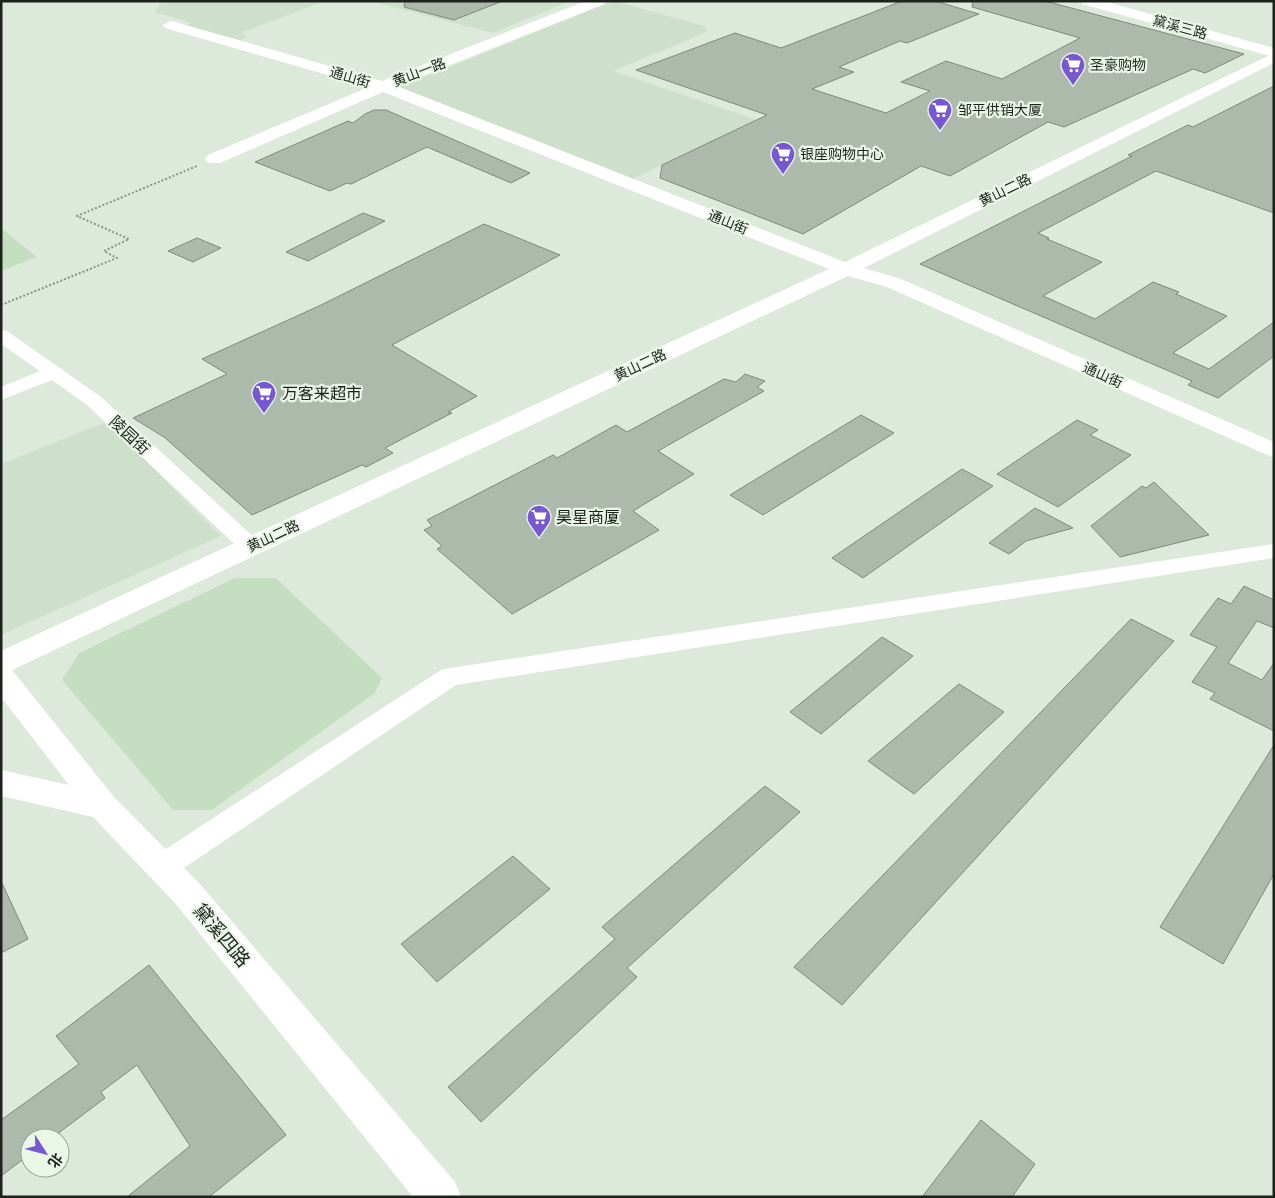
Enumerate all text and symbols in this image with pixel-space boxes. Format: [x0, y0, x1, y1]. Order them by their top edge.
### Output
street label: 黛溪三路 [1151, 11, 1209, 43]
supermarket icon: 圣豪购物 [1060, 52, 1086, 86]
street label: 黄山一路 [390, 54, 448, 90]
place label: 圣豪购物 [1090, 56, 1146, 74]
street label: 通山街 [327, 63, 373, 91]
supermarket icon: 邹平供销大厦 [927, 97, 953, 131]
place label: 邹平供销大厦 [958, 101, 1042, 119]
supermarket icon: 银座购物中心 [770, 141, 796, 175]
place label: 银座购物中心 [800, 145, 884, 163]
street label: 黄山二路 [976, 170, 1034, 210]
street label: 通山街 [705, 206, 751, 238]
street label: 黄山二路 [611, 345, 669, 385]
street label: 通山街 [1080, 358, 1126, 392]
supermarket icon: 万客来超市 [251, 380, 277, 414]
place label: 万客来超市 [282, 383, 362, 403]
street label: 陵园街 [106, 411, 154, 459]
supermarket icon: 昊星商厦 [526, 504, 552, 538]
place label: 昊星商厦 [556, 507, 620, 527]
street label: 黄山二路 [244, 516, 302, 556]
street label: 黛溪四路 [188, 898, 256, 972]
north arrow [20, 1128, 70, 1178]
text: 北 [44, 1150, 67, 1172]

